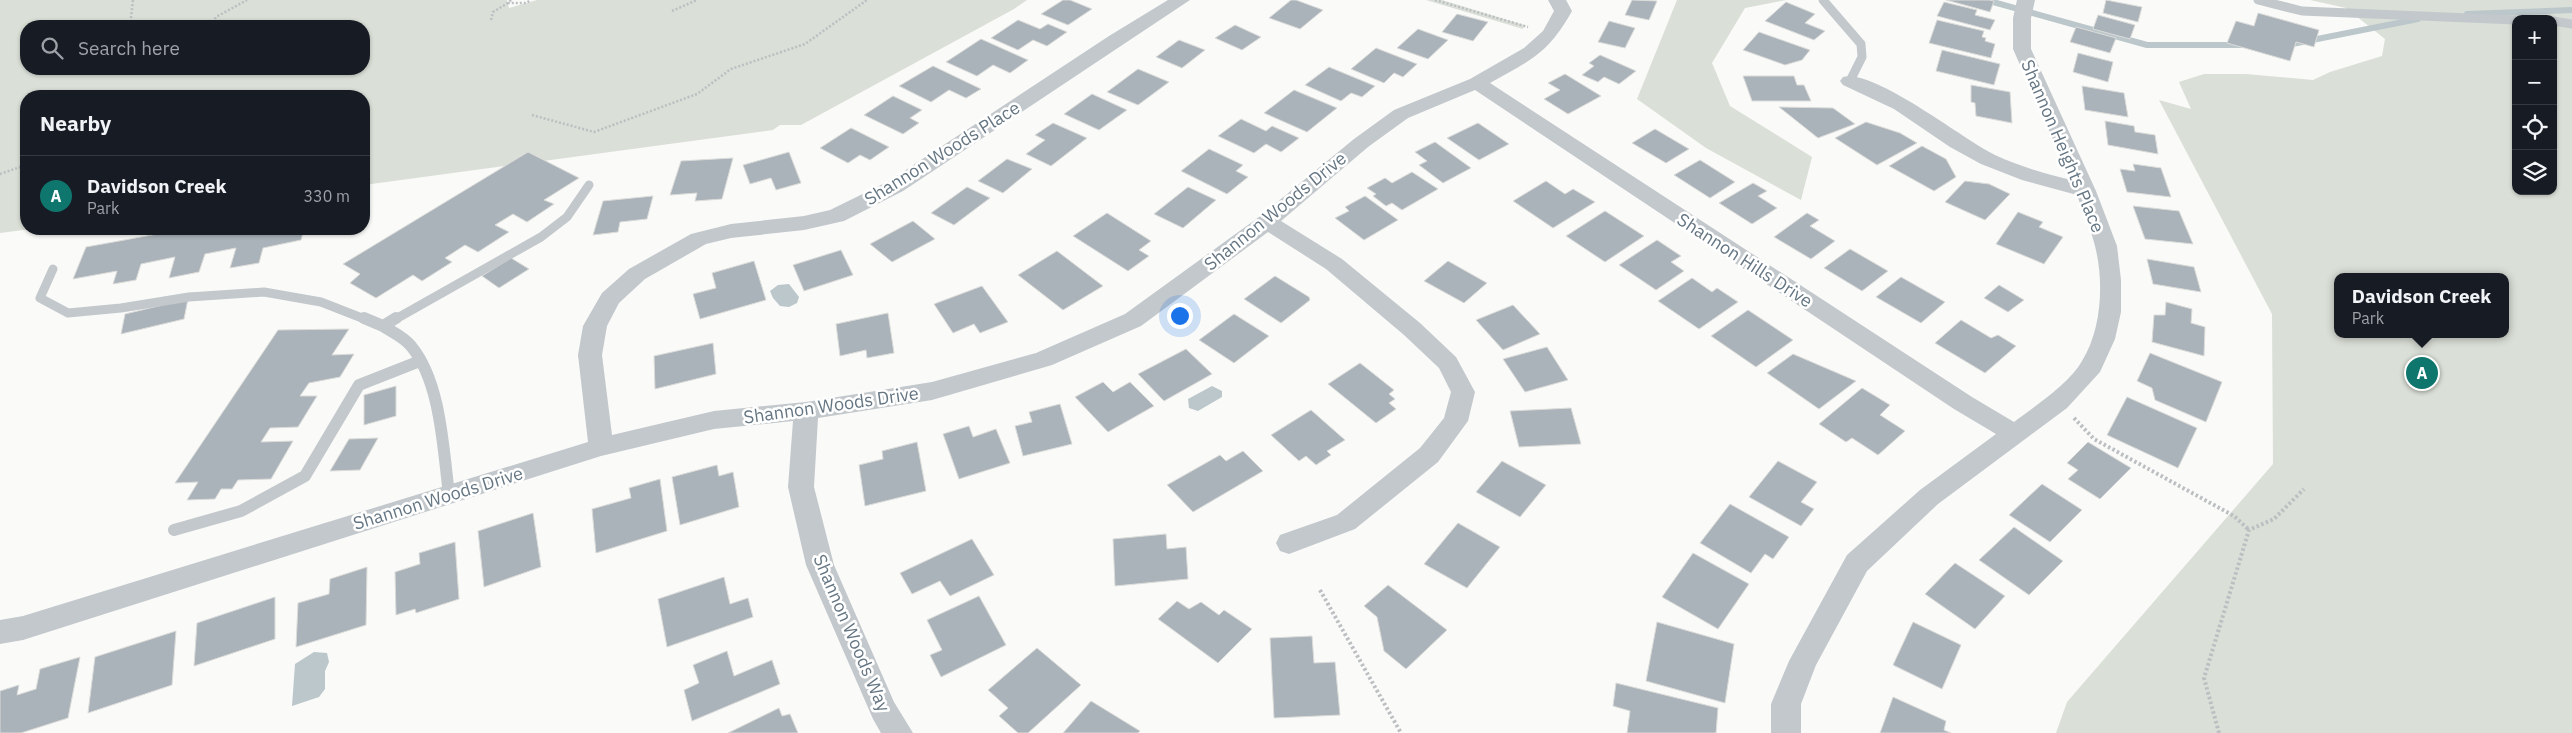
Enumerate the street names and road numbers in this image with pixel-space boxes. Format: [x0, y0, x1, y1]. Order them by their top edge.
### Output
street label: Shannon Heights Place [2016, 56, 2110, 236]
street label: Shannon Woods Place [860, 96, 1024, 210]
street label: Shannon Woods Drive [1199, 146, 1351, 275]
street label: Shannon Hills Drive [1673, 208, 1817, 312]
street label: Shannon Woods Drive [742, 381, 920, 429]
street label: Shannon Woods Drive [350, 461, 526, 535]
street label: Shannon Woods Way [808, 551, 896, 715]

